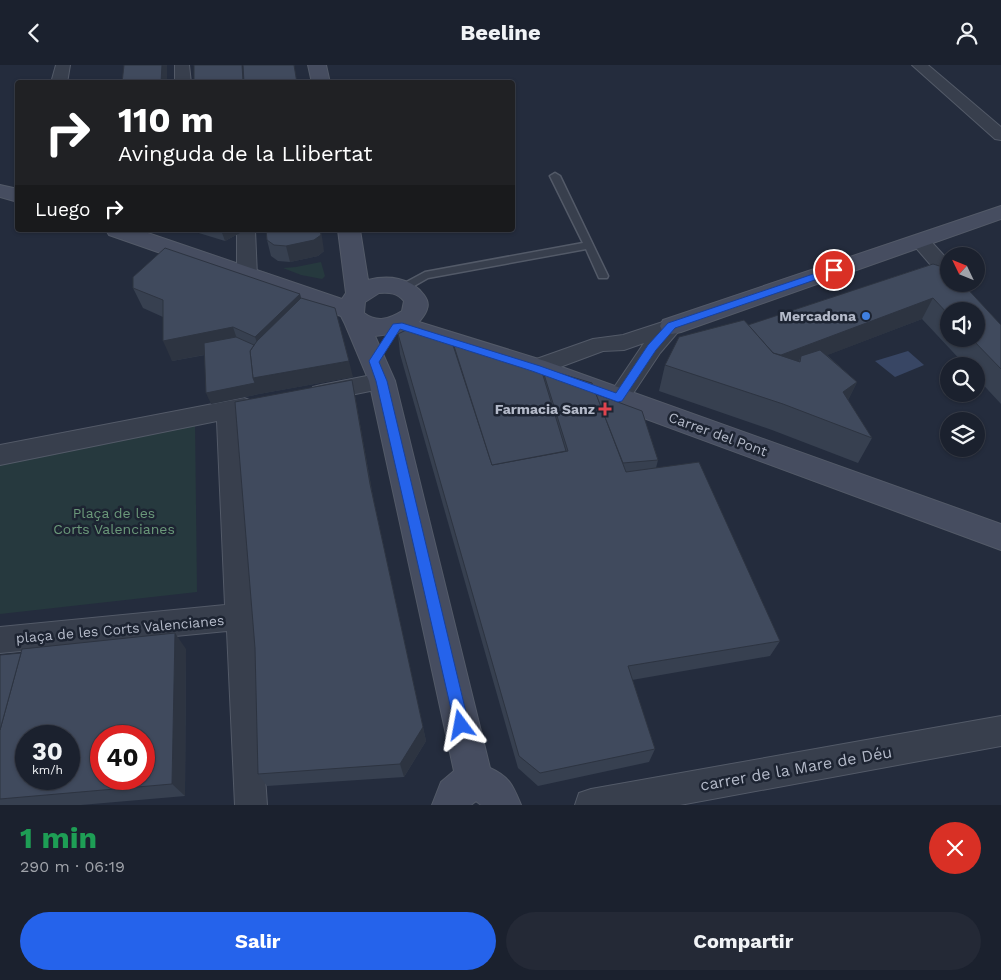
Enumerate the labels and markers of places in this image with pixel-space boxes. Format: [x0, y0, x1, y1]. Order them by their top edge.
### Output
pin [813, 249, 855, 291]
place label: Mercadona [779, 308, 857, 324]
marker: Mercadona [860, 310, 872, 322]
place label: Farmacia Sanz [495, 401, 595, 417]
marker: Farmacia Sanz [599, 403, 611, 415]

